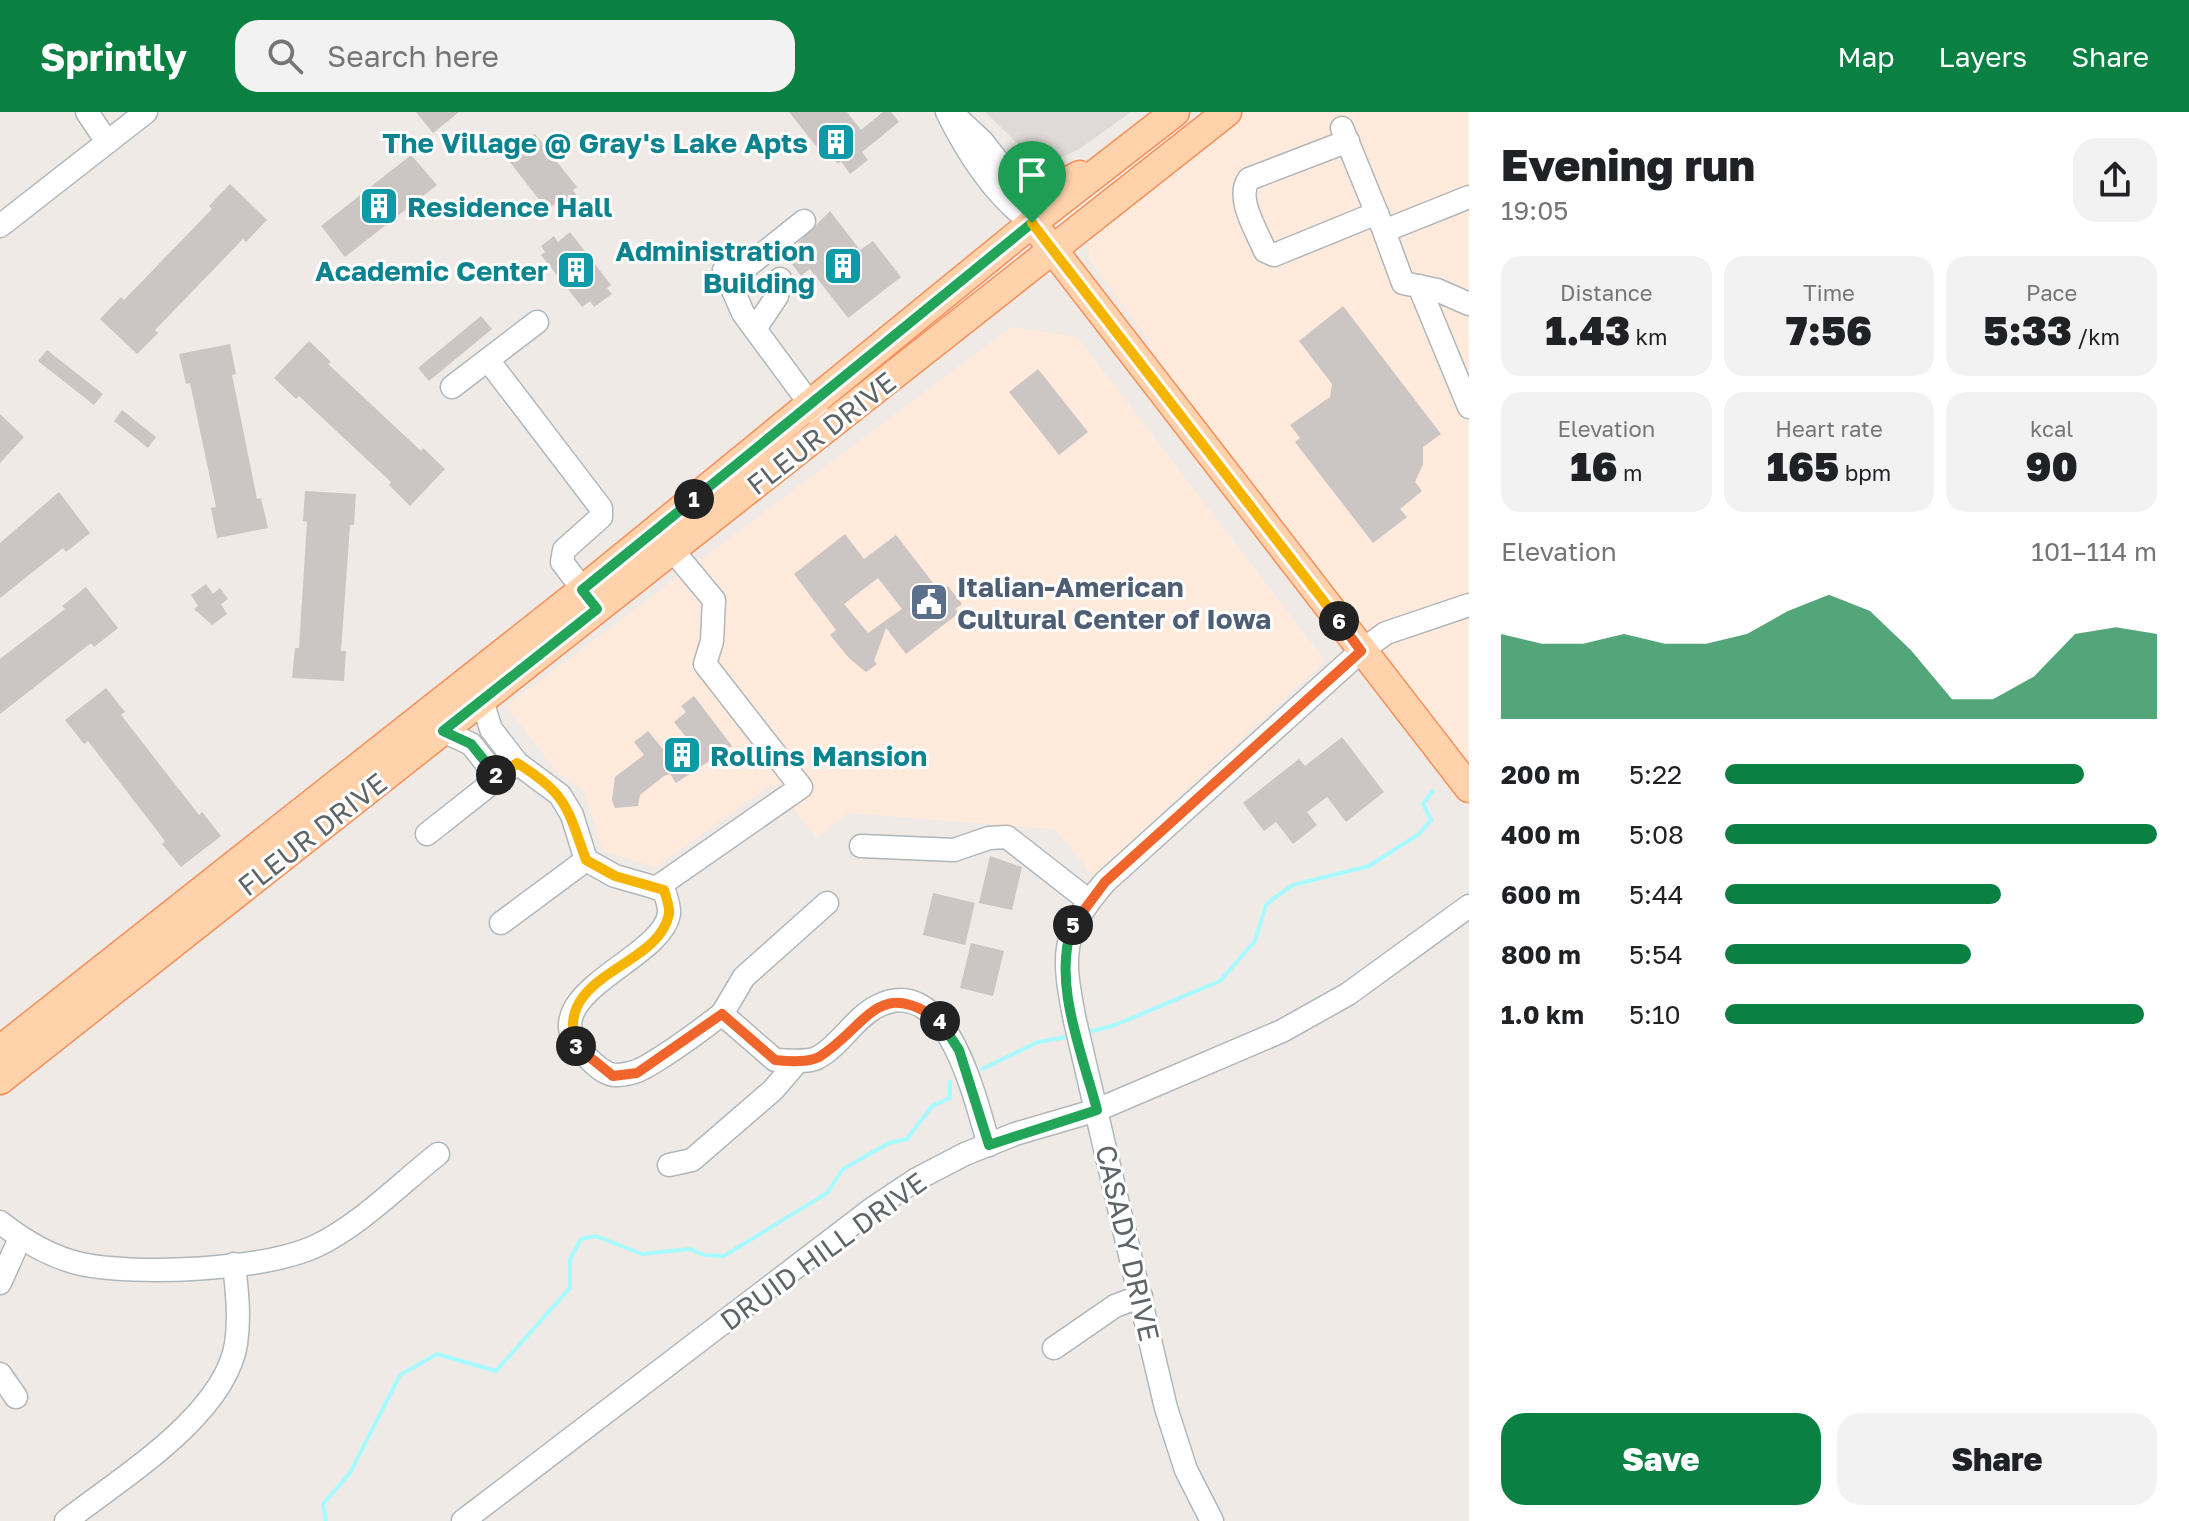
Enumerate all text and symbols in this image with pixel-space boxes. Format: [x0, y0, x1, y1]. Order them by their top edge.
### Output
search box [235, 20, 795, 92]
text: Sprintly [40, 34, 187, 79]
icon: search [263, 34, 307, 78]
text: Search here [327, 38, 499, 74]
text: Map [1837, 40, 1895, 73]
text: Layers [1939, 40, 2027, 73]
text: Share [2071, 40, 2149, 73]
building icon: The Village @ Gray's Lake Apts [815, 121, 857, 163]
place label: The Village @ Gray's Lake Apts [382, 126, 808, 159]
text: Evening run [1501, 138, 1755, 191]
button: share [2073, 138, 2157, 222]
pin [998, 141, 1066, 223]
icon: arrive [1010, 153, 1054, 197]
building icon: Residence Hall [358, 185, 400, 227]
place label: Residence Hall [407, 190, 612, 223]
text: 19:05 [1501, 195, 1568, 226]
place label: Administration Building [615, 234, 815, 299]
building icon: Administration Building [822, 245, 864, 287]
building icon: Academic Center [555, 249, 597, 291]
place label: Academic Center [315, 254, 548, 287]
text: Distance [1560, 279, 1653, 306]
text: Time [1803, 279, 1855, 306]
text: Pace [2026, 279, 2077, 306]
text: 1.43 [1545, 306, 1630, 354]
text: 7:56 [1786, 306, 1872, 354]
text: 5:33 [1983, 306, 2072, 354]
text: km [1630, 323, 1667, 350]
text: /km [2072, 323, 2120, 350]
street label: FLEUR DRIVE [740, 365, 902, 501]
text: Elevation [1557, 415, 1655, 442]
text: Heart rate [1775, 415, 1883, 442]
text: kcal [2030, 415, 2073, 442]
text: 16 [1570, 442, 1617, 490]
text: 165 [1767, 442, 1839, 490]
text: 90 [2025, 442, 2078, 490]
text: m [1617, 459, 1642, 486]
text: bpm [1839, 459, 1891, 486]
pin: 1 [674, 479, 714, 519]
text: 1 [688, 485, 700, 512]
text: Elevation [1501, 536, 1617, 567]
text: 101–114 m [2031, 536, 2157, 567]
place label: Italian-American Cultural Center of Iowa [957, 570, 1271, 635]
public building icon: Italian-American Cultural Center of Iowa [908, 581, 950, 623]
pin: 6 [1319, 601, 1359, 641]
text: 6 [1332, 607, 1346, 634]
building icon: Rollins Mansion [661, 734, 703, 776]
place label: Rollins Mansion [710, 739, 927, 772]
pin: 2 [476, 755, 516, 795]
text: 200 m [1501, 759, 1580, 790]
text: 5:22 [1629, 759, 1682, 790]
text: 2 [489, 761, 503, 788]
street label: FLEUR DRIVE [231, 766, 393, 902]
text: 400 m [1501, 819, 1580, 850]
text: 5:08 [1629, 819, 1684, 850]
text: 600 m [1501, 879, 1581, 910]
text: 5:44 [1629, 879, 1684, 910]
pin: 5 [1053, 905, 1093, 945]
text: 5 [1066, 911, 1080, 938]
text: 800 m [1501, 939, 1581, 970]
text: 5:54 [1629, 939, 1683, 970]
text: 1.0 km [1501, 999, 1584, 1030]
text: 5:10 [1629, 999, 1681, 1030]
pin: 4 [920, 1001, 960, 1041]
text: 4 [933, 1007, 947, 1034]
pin: 3 [556, 1026, 596, 1066]
text: 3 [569, 1032, 583, 1059]
street label: CASADY DRIVE [1089, 1142, 1167, 1344]
street label: DRUID HILL DRIVE [714, 1165, 932, 1337]
button: Save [1501, 1413, 1821, 1505]
button: Share [1837, 1413, 2157, 1505]

